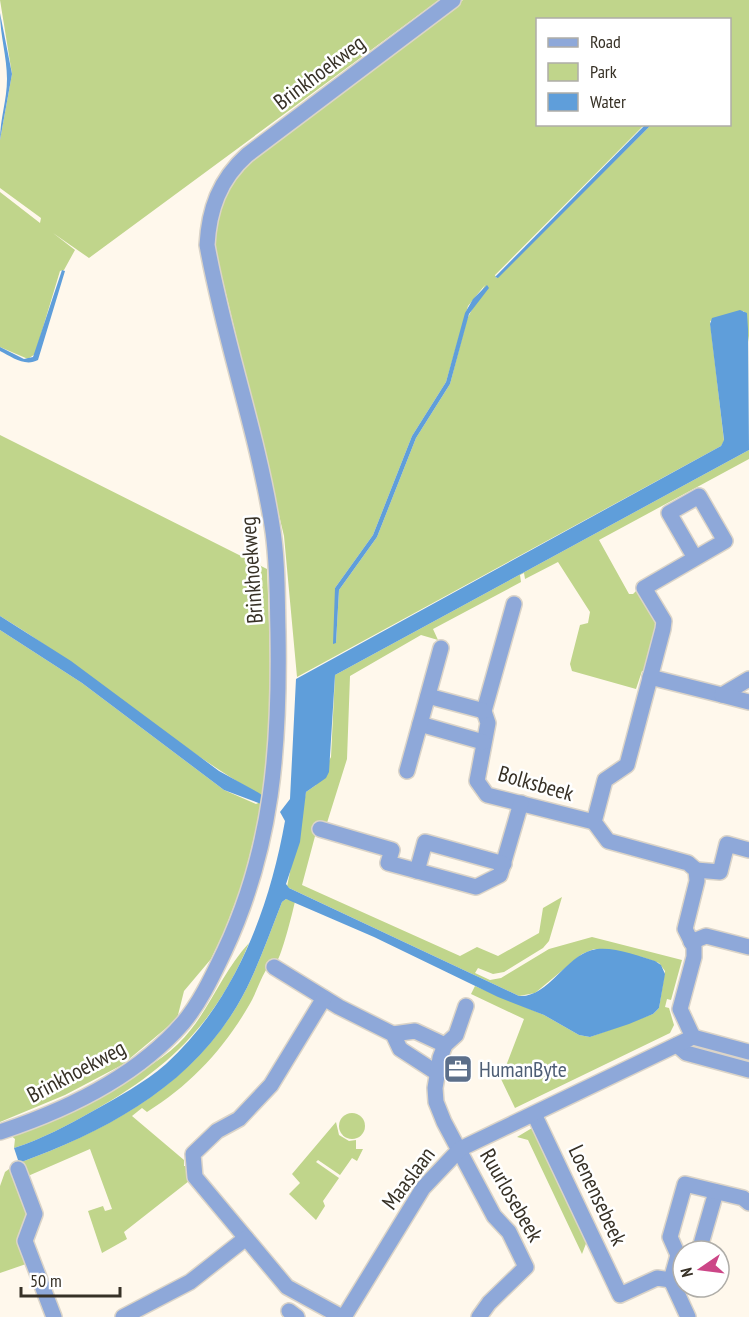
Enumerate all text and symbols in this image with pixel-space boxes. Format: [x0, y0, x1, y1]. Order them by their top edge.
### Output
legend [536, 18, 731, 126]
street label: Brinkhoekweg [268, 29, 370, 115]
text: Road [590, 30, 621, 53]
text: Park [590, 60, 617, 83]
text: Water [590, 90, 626, 113]
street label: Brinkhoekweg [233, 515, 269, 625]
street label: Bolksbeek [495, 759, 577, 807]
street label: Brinkhoekweg [22, 1033, 130, 1109]
office icon: HumanByte [442, 1053, 474, 1085]
place label: HumanByte [479, 1055, 567, 1083]
street label: Loenensebeek [563, 1140, 634, 1250]
street label: Maaslaan [375, 1141, 441, 1215]
street label: Ruurlosebeek [474, 1143, 550, 1247]
north arrow [671, 1239, 731, 1299]
scale bar [21, 1260, 120, 1298]
text: N [676, 1266, 697, 1279]
text: 50 m [30, 1269, 62, 1292]

